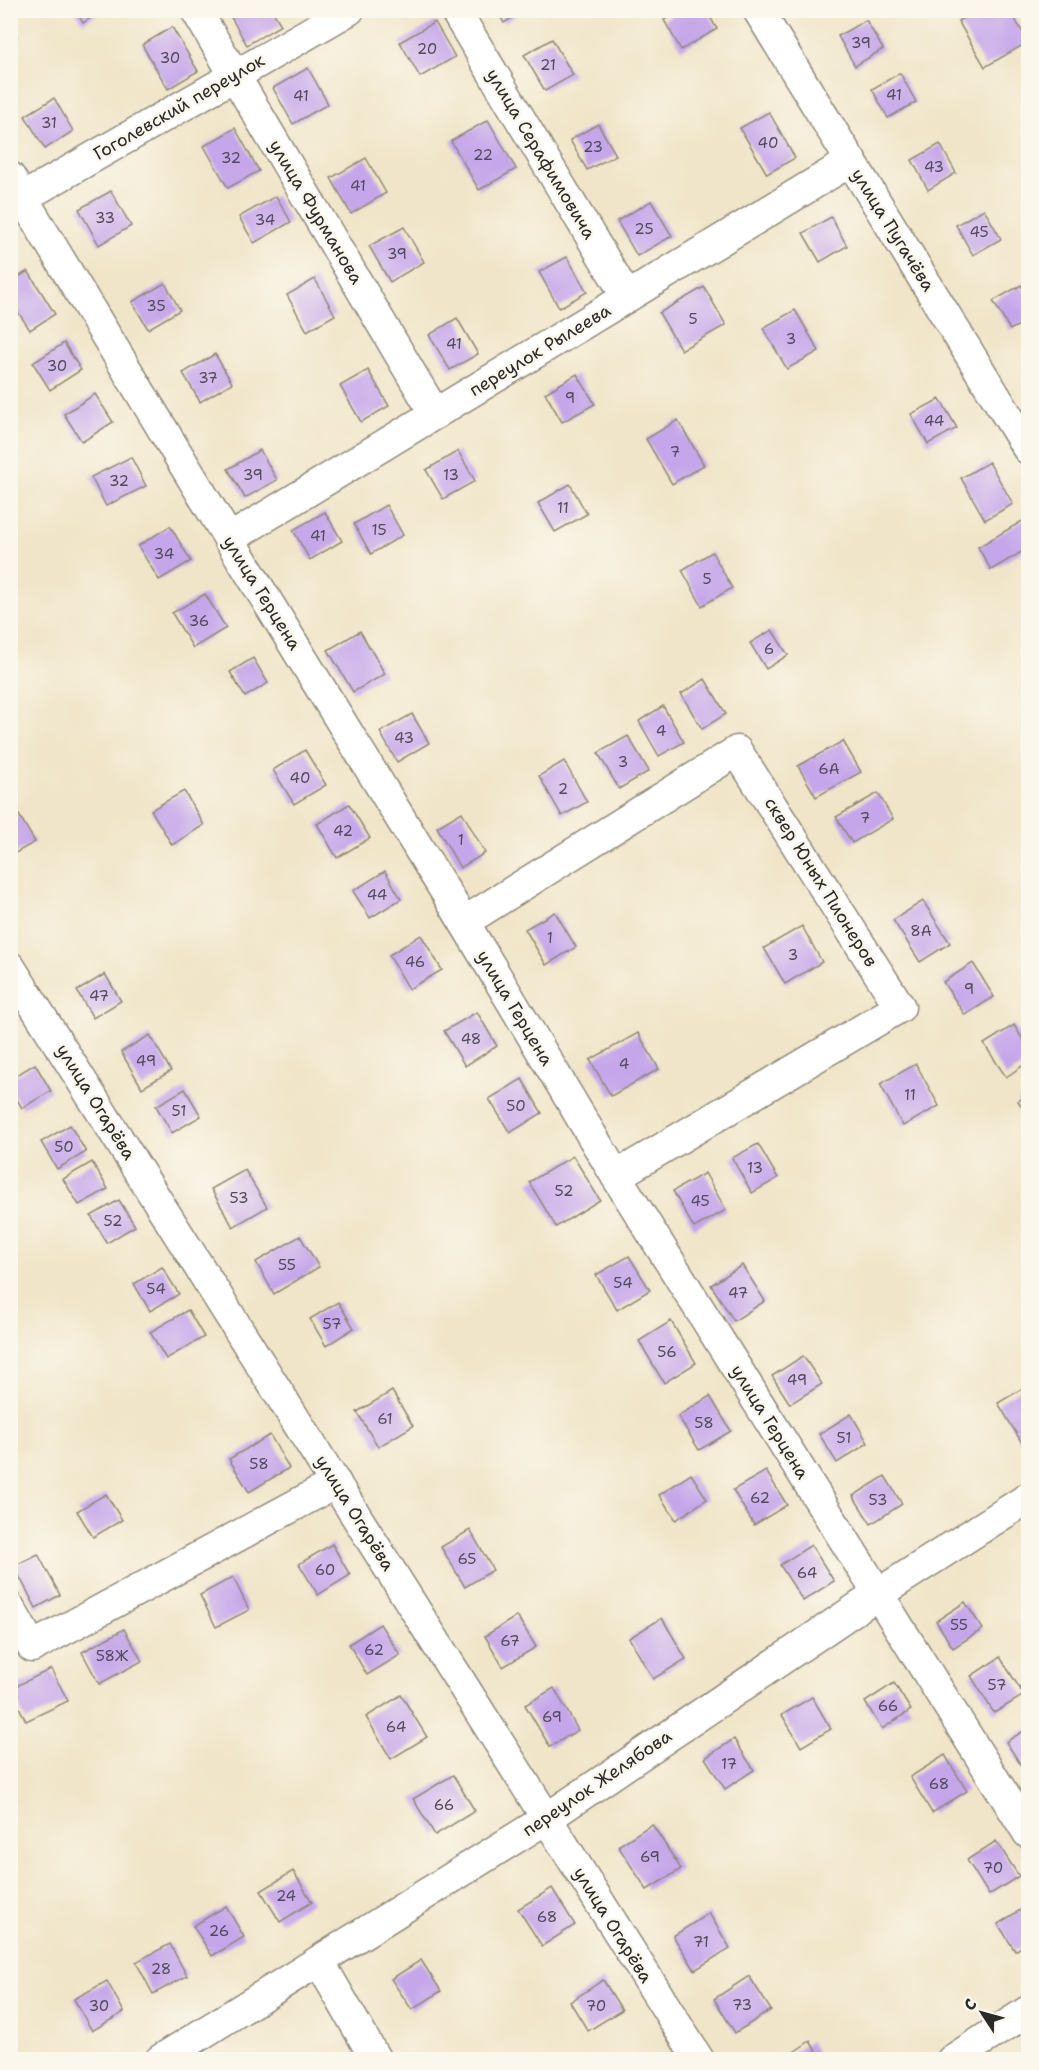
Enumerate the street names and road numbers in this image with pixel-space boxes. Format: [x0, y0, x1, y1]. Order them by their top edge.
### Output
street label: Гоголевский переулок [89, 48, 269, 166]
street label: улица Серафимовича [481, 64, 601, 244]
street label: улица Фурманова [263, 135, 369, 289]
street label: улица Пугачёва [846, 164, 940, 296]
street label: переулок Рылеева [465, 298, 615, 402]
street label: улица Герцена [217, 531, 307, 655]
street label: сквер Юных Пионеров [759, 792, 883, 972]
street label: улица Герцена [471, 946, 559, 1070]
street label: улица Огарёва [51, 1039, 141, 1165]
street label: улица Герцена [725, 1360, 815, 1484]
street label: улица Огарёва [310, 1450, 400, 1576]
street label: переулок Желябова [518, 1724, 676, 1842]
street label: улица Огарёва [568, 1862, 658, 1988]

